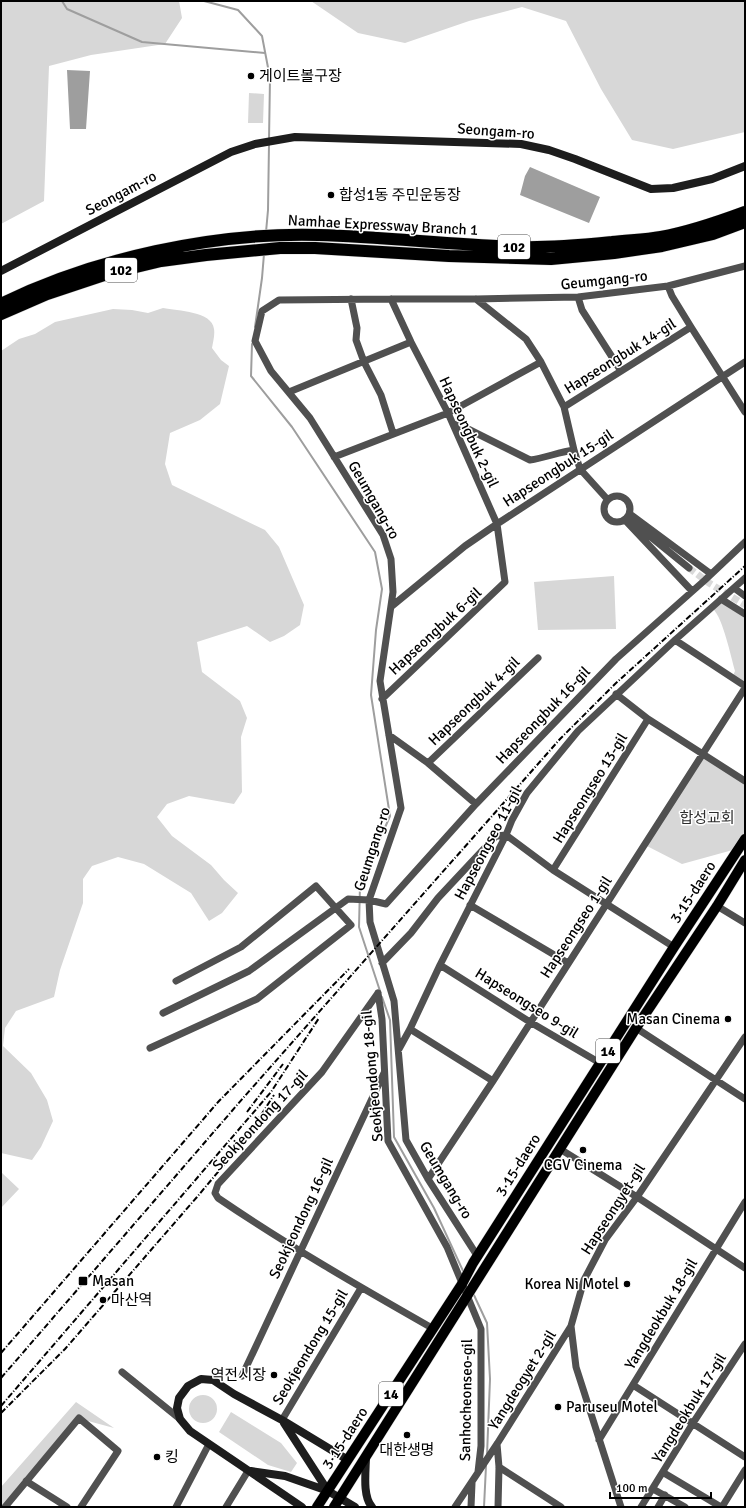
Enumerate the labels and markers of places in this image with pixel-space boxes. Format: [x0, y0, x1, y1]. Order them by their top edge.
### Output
place label: 게이트볼구장 [259, 67, 342, 85]
marker: 게이트볼구장 [246, 71, 256, 81]
place label: 합성1동 주민운동장 [339, 186, 461, 204]
marker: 합성1동 주민운동장 [326, 190, 336, 200]
place label: Masan Cinema [626, 1010, 720, 1028]
marker: Masan Cinema [723, 1014, 733, 1024]
marker: CGV Cinema [578, 1145, 588, 1155]
place label: CGV Cinema [544, 1156, 622, 1174]
place label: Masan [92, 1272, 134, 1290]
marker: Masan [77, 1275, 89, 1287]
place label: Korea Ni Motel [525, 1275, 619, 1293]
marker: Korea Ni Motel [622, 1279, 632, 1289]
place label: 마산역 [111, 1291, 152, 1309]
marker: 마산역 [98, 1295, 108, 1305]
place label: 역전시장 [211, 1366, 266, 1384]
marker: 역전시장 [269, 1370, 279, 1380]
place label: Paruseu Motel [566, 1398, 658, 1416]
marker: Paruseu Motel [553, 1402, 563, 1412]
marker: 대한생명 [402, 1430, 412, 1440]
place label: 대한생명 [379, 1441, 435, 1459]
place label: 킹 [165, 1448, 179, 1466]
marker: 킹 [152, 1452, 162, 1462]

